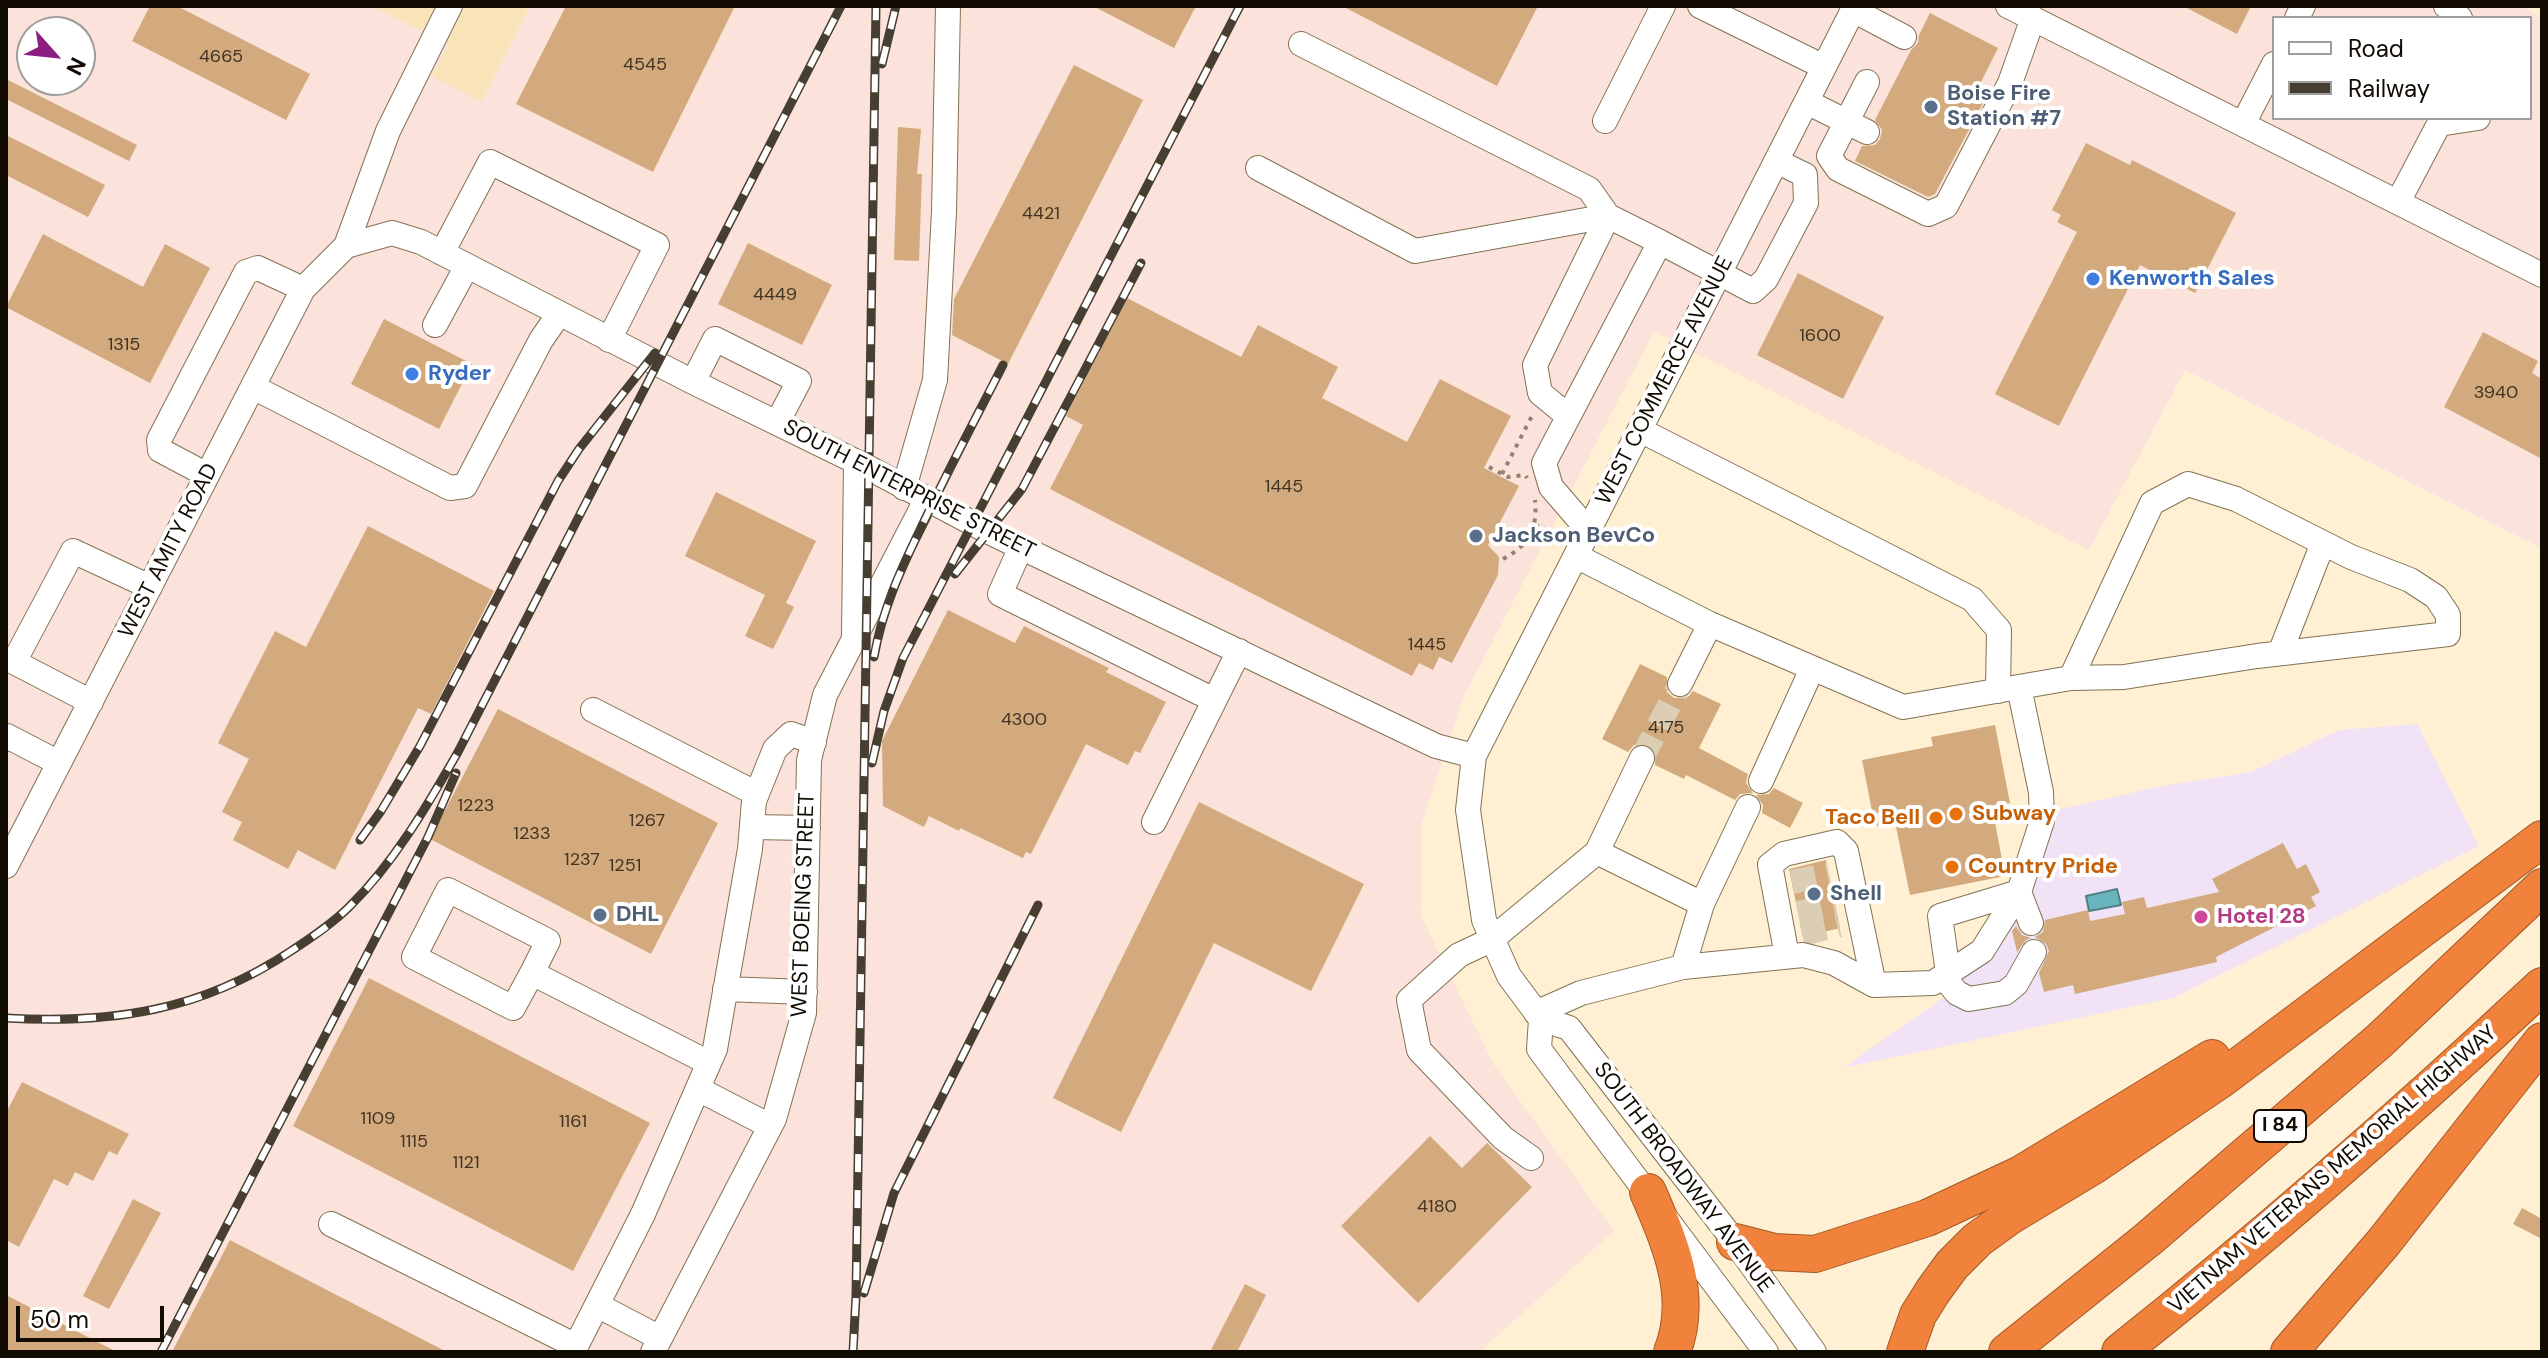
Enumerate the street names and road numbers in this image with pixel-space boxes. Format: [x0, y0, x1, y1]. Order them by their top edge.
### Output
street label: WEST COMMERCE AVENUE [1591, 252, 1739, 510]
street label: SOUTH ENTERPRISE STREET [778, 415, 1040, 565]
street label: WEST AMITY ROAD [114, 459, 224, 643]
street label: WEST BOEING STREET [787, 792, 821, 1018]
street label: VIETNAM VETERANS MEMORIAL HIGHWAY [2163, 1020, 2503, 1320]
street label: SOUTH BROADWAY AVENUE [1588, 1058, 1778, 1298]
road number: I 84 [2254, 1110, 2306, 1142]

